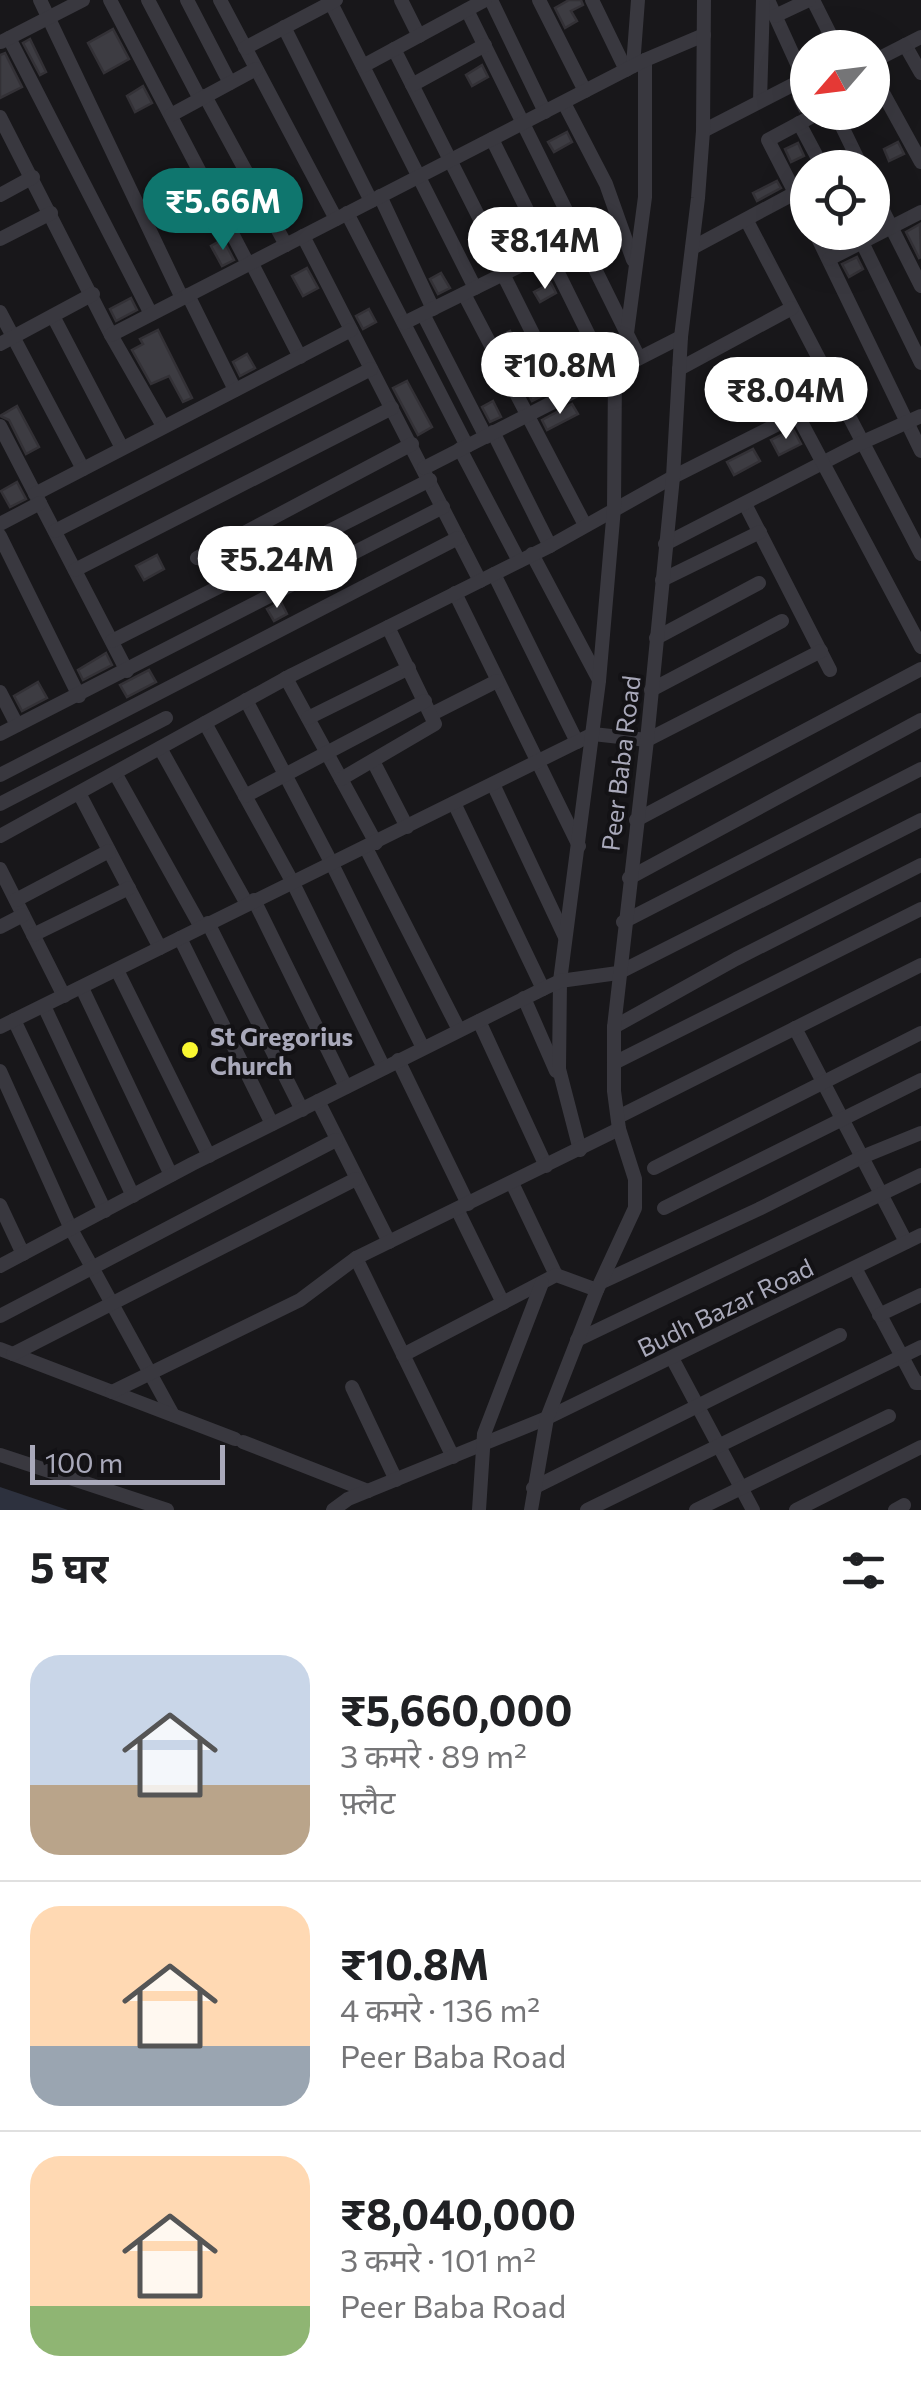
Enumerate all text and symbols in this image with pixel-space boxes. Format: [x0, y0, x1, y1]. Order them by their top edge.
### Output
north arrow [790, 30, 890, 130]
map controls [790, 30, 890, 250]
button: locate [790, 150, 890, 250]
pin: ₹5.66M [142, 168, 304, 253]
text: ₹5.66M [165, 180, 281, 220]
pin: ₹8.14M [464, 207, 626, 292]
text: ₹8.14M [490, 219, 600, 259]
pin: ₹10.8M [479, 332, 641, 417]
text: ₹10.8M [503, 344, 617, 384]
pin: ₹8.04M [705, 357, 867, 442]
text: ₹8.04M [727, 369, 845, 409]
pin: ₹5.24M [196, 526, 358, 611]
text: ₹5.24M [220, 538, 334, 578]
street label: Peer Baba Road [594, 674, 646, 852]
place label: St Gregorius Church [210, 1021, 353, 1080]
marker: St Gregorius Church [179, 1039, 201, 1061]
street label: Budh Bazar Road [632, 1252, 818, 1362]
scale bar [30, 1440, 225, 1484]
text: 100 m [45, 1445, 123, 1479]
text: 5 घर [30, 1540, 108, 1592]
icon: filters [836, 1543, 891, 1598]
text: ₹5,660,000 [340, 1683, 572, 1735]
icon: home [110, 1695, 230, 1815]
text: 3 कमरे · 89 m² [340, 1735, 527, 1775]
text: फ़्लैट [340, 1781, 395, 1821]
text: ₹10.8M [340, 1937, 489, 1989]
icon: home [110, 1946, 230, 2066]
text: 4 कमरे · 136 m² [340, 1989, 540, 2029]
text: Peer Baba Road [340, 2035, 566, 2075]
text: ₹8,040,000 [340, 2187, 576, 2239]
icon: home [110, 2196, 230, 2316]
text: 3 कमरे · 101 m² [340, 2239, 536, 2279]
text: Peer Baba Road [340, 2285, 566, 2325]

